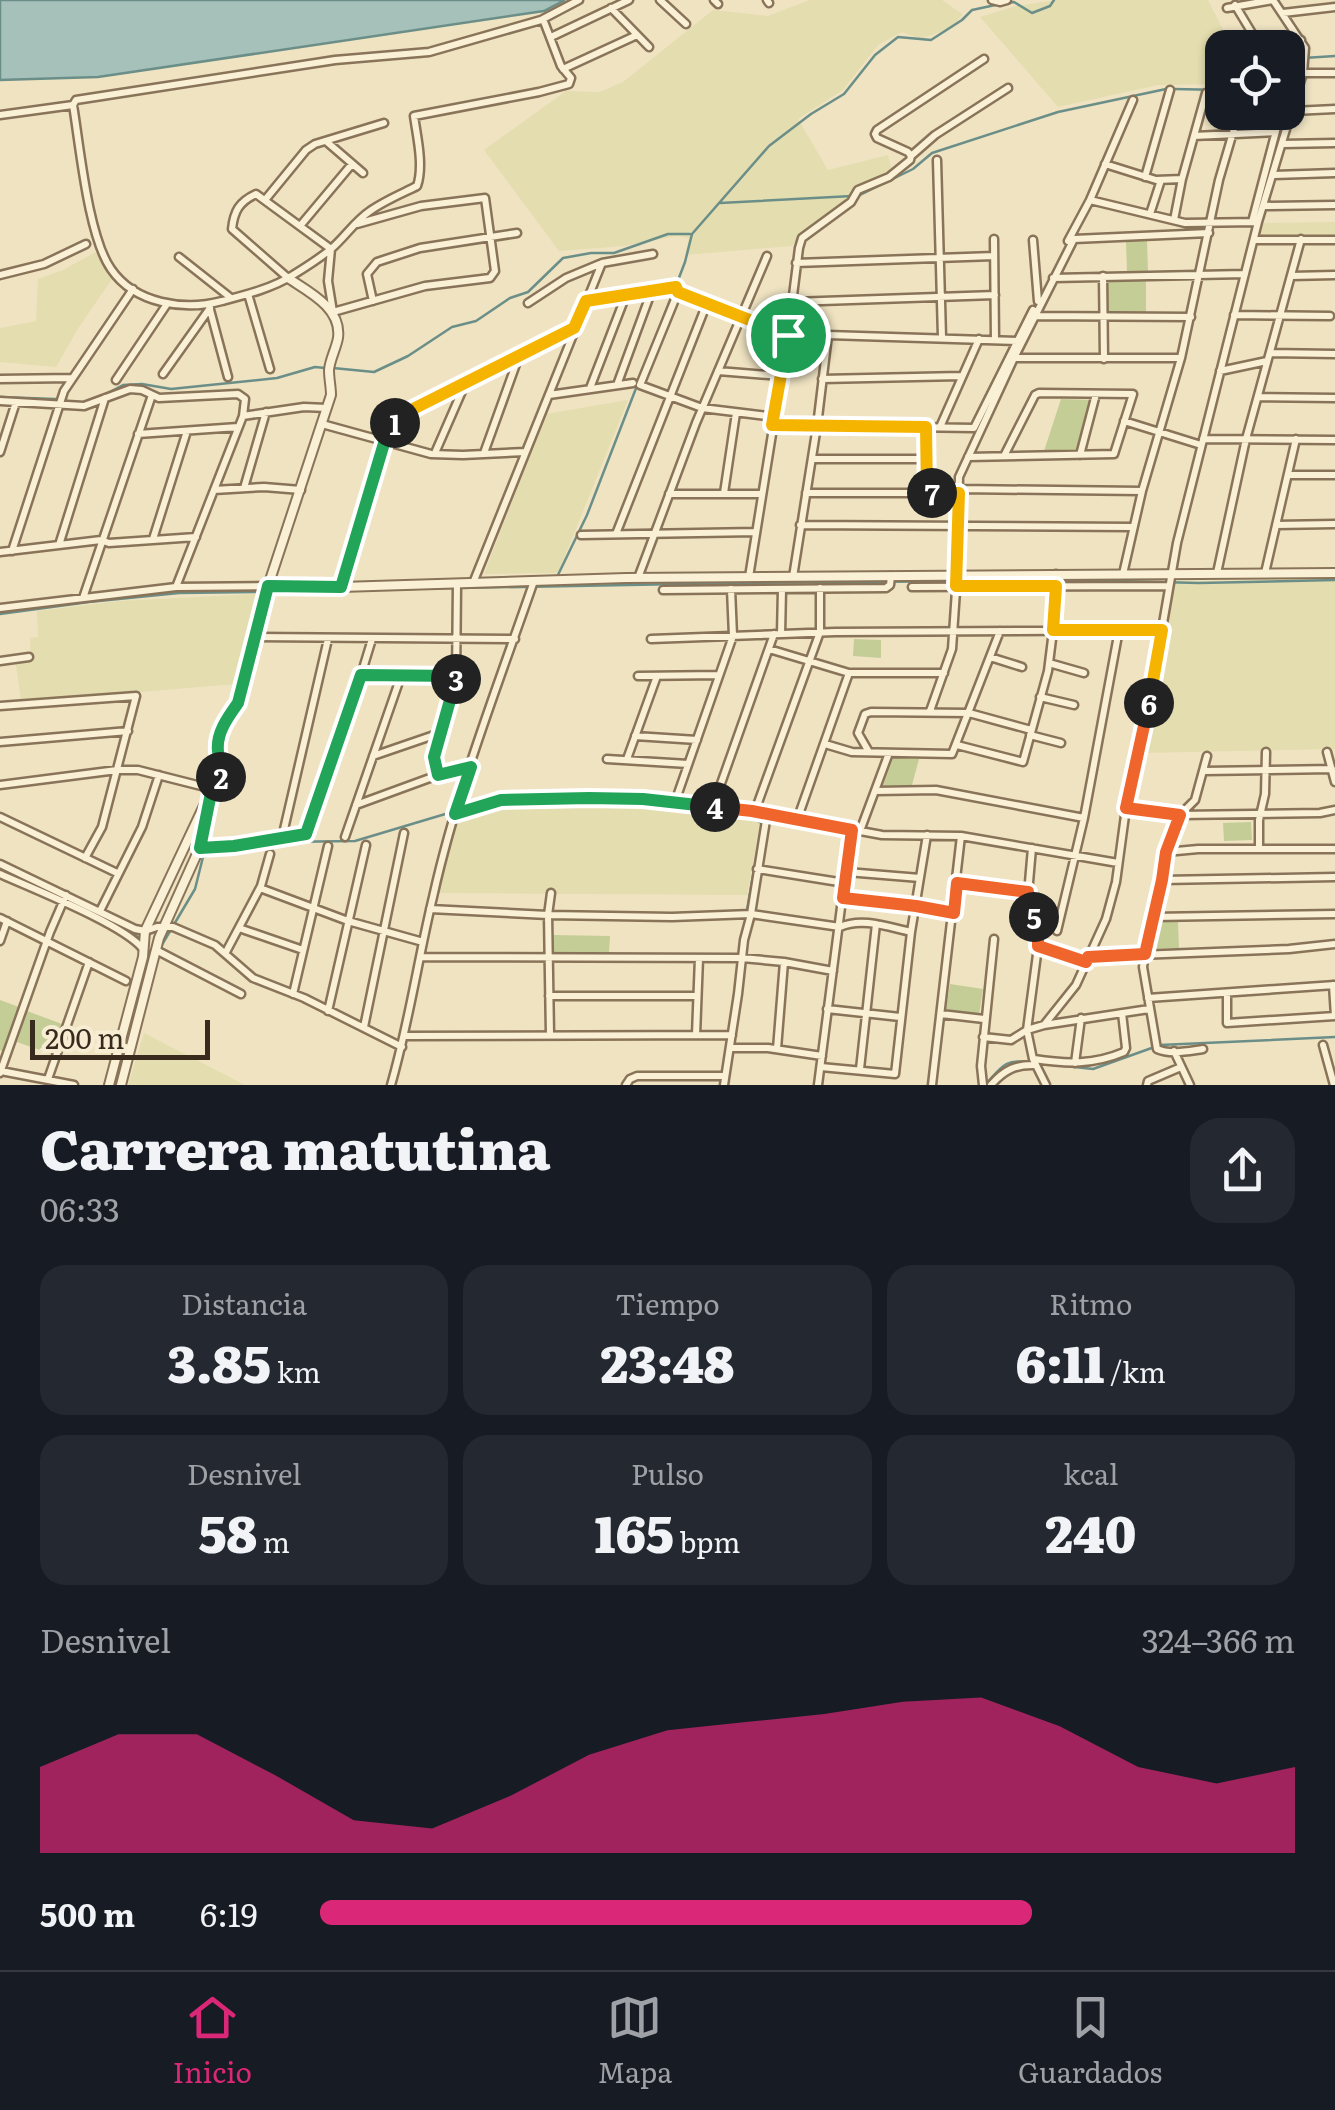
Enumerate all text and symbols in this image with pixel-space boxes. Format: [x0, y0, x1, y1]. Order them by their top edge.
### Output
map controls [1205, 30, 1305, 130]
button: locate [1205, 30, 1305, 130]
pin [746, 293, 831, 378]
icon: arrive [761, 308, 816, 363]
pin: 1 [370, 398, 420, 448]
text: 1 [389, 402, 401, 444]
pin: 7 [907, 468, 957, 518]
text: 7 [924, 472, 940, 514]
pin: 3 [431, 654, 481, 704]
text: 3 [448, 658, 464, 700]
pin: 6 [1124, 678, 1174, 728]
text: 6 [1141, 682, 1157, 724]
pin: 2 [196, 752, 246, 802]
text: 2 [213, 756, 229, 798]
pin: 4 [690, 782, 740, 832]
text: 4 [707, 786, 723, 828]
pin: 5 [1009, 892, 1059, 942]
text: 5 [1026, 896, 1042, 938]
scale bar [30, 1015, 210, 1060]
text: 200 m [45, 1016, 124, 1058]
text: Carrera matutina [40, 1105, 550, 1187]
button: share [1190, 1118, 1295, 1223]
text: 06:33 [40, 1184, 120, 1232]
text: Distancia [181, 1282, 307, 1324]
text: Tiempo [615, 1282, 720, 1324]
text: Ritmo [1049, 1282, 1132, 1324]
text: 3.85 [168, 1324, 271, 1398]
text: 23:48 [601, 1324, 734, 1398]
text: 6:11 [1016, 1324, 1104, 1398]
text: km [271, 1350, 321, 1392]
text: /km [1104, 1350, 1166, 1392]
text: Desnivel [187, 1452, 301, 1494]
text: Pulso [631, 1452, 704, 1494]
text: kcal [1063, 1452, 1118, 1494]
text: 58 [198, 1494, 257, 1568]
text: 165 [595, 1494, 674, 1568]
text: 240 [1045, 1494, 1136, 1568]
text: m [257, 1520, 290, 1562]
text: bpm [674, 1520, 740, 1562]
text: Desnivel [40, 1615, 171, 1663]
text: 324–366 m [1142, 1615, 1295, 1663]
text: 500 m [40, 1889, 135, 1937]
text: 6:19 [200, 1889, 258, 1937]
tab: Inicio [173, 1990, 252, 2092]
tab: Mapa [598, 1990, 672, 2092]
tab: Guardados [1018, 1990, 1162, 2092]

